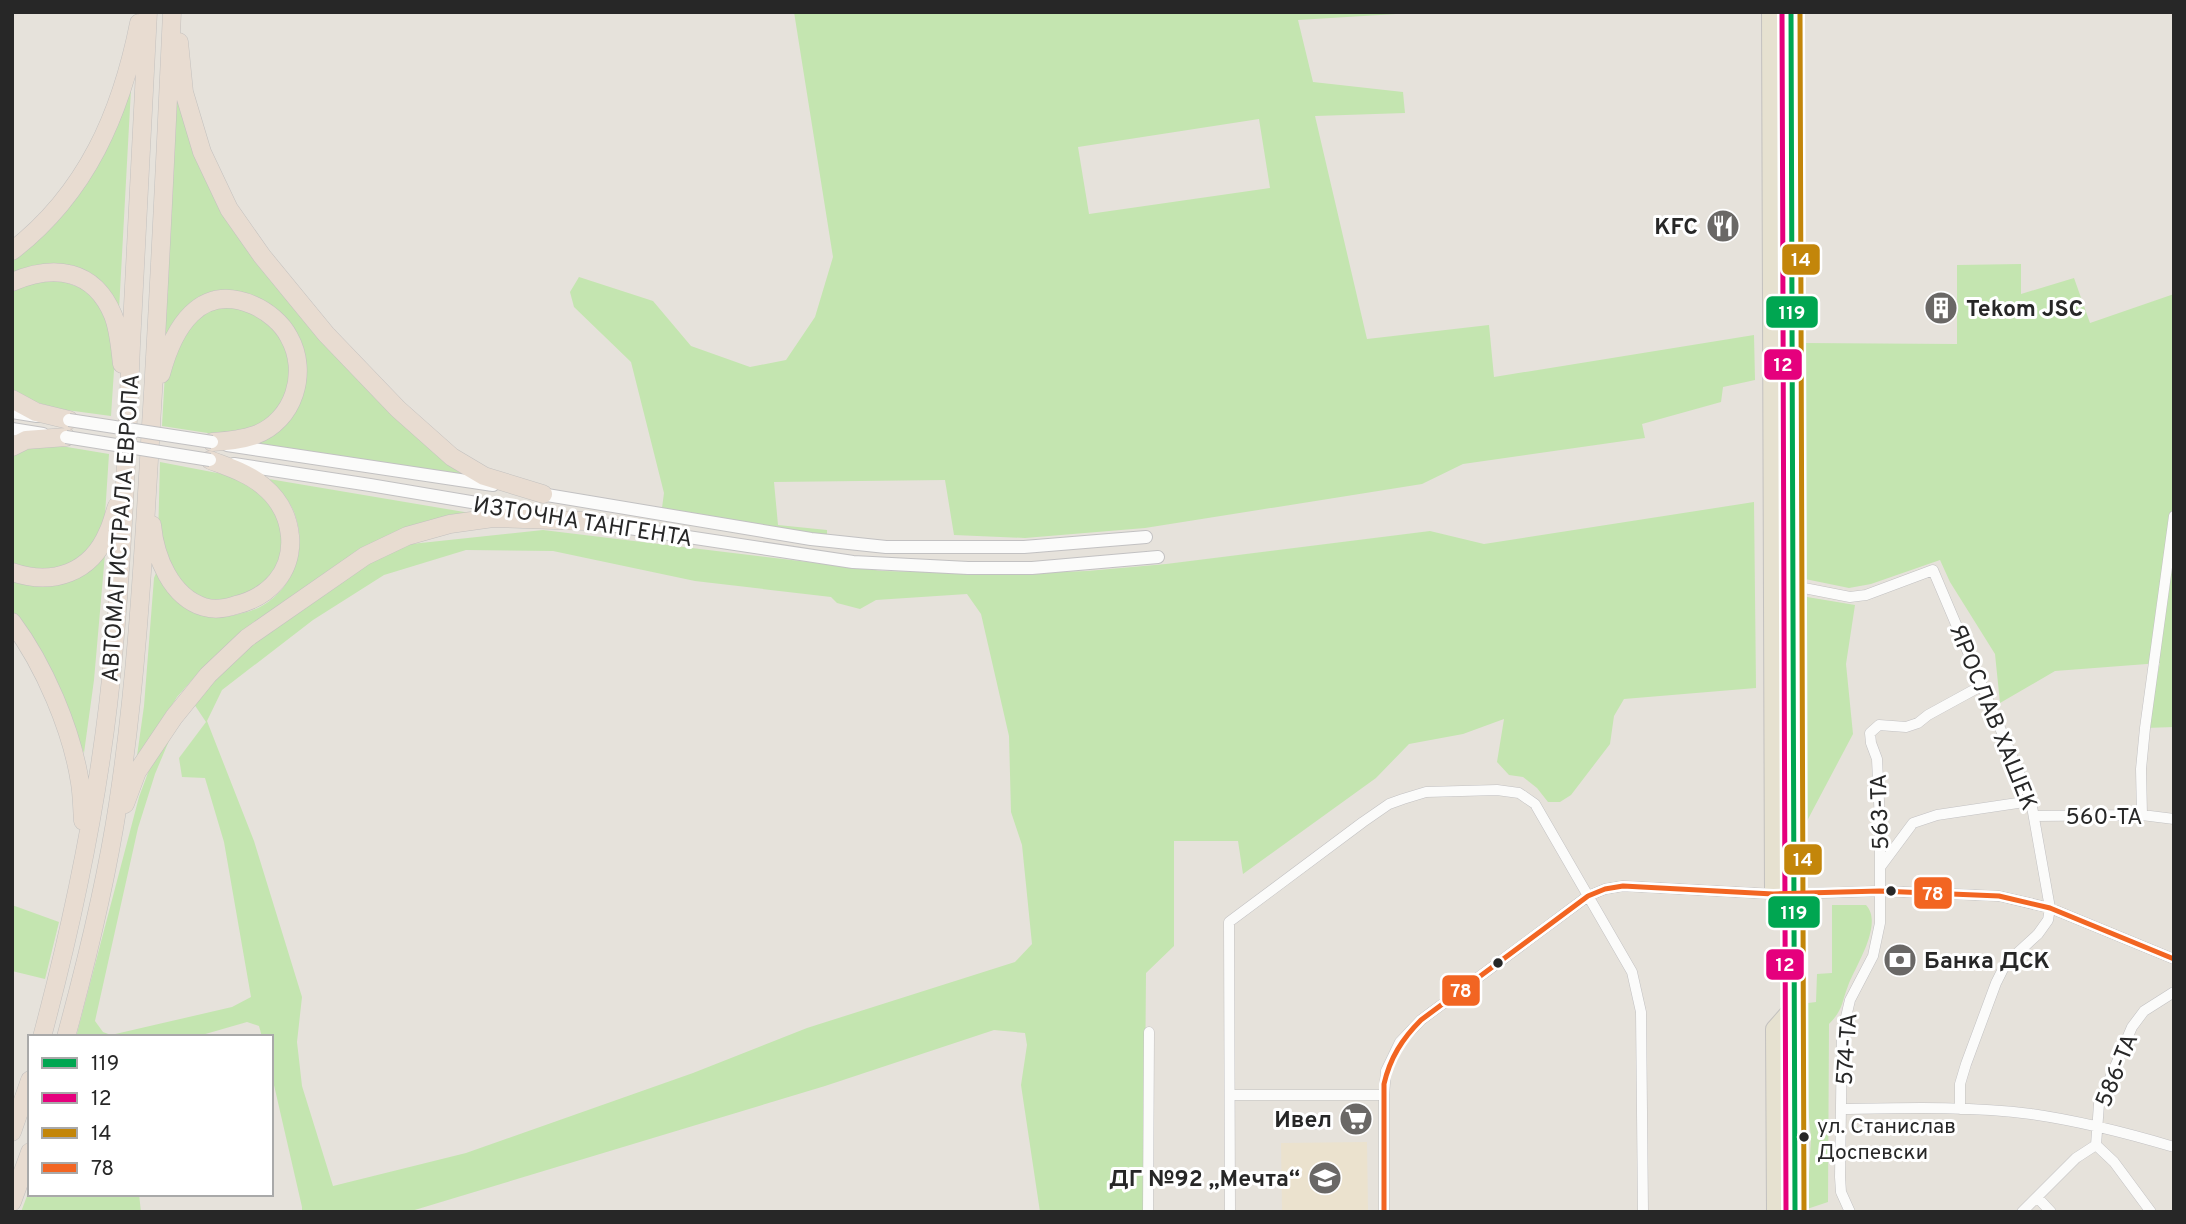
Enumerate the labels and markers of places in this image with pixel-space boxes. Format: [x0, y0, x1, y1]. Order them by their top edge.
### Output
restaurant icon: KFC [1704, 207, 1742, 245]
place label: KFC [1654, 214, 1698, 243]
building icon: Tekom JSC [1922, 289, 1960, 327]
place label: Tekom JSC [1966, 296, 2083, 325]
unlabelled marker [1884, 884, 1898, 898]
bank icon: Банка ДСК [1881, 941, 1919, 979]
place label: Банка ДСК [1924, 948, 2050, 977]
unlabelled marker [1491, 956, 1505, 970]
supermarket icon: Ивел [1337, 1100, 1375, 1138]
place label: Ивел [1274, 1107, 1332, 1136]
place label: ул. Станислав Доспевски [1817, 1114, 1956, 1167]
marker: ул. Станислав Доспевски [1797, 1130, 1811, 1144]
school or university icon: ДГ №92 „Мечта“ [1306, 1159, 1344, 1197]
place label: ДГ №92 „Мечта“ [1109, 1166, 1300, 1195]

